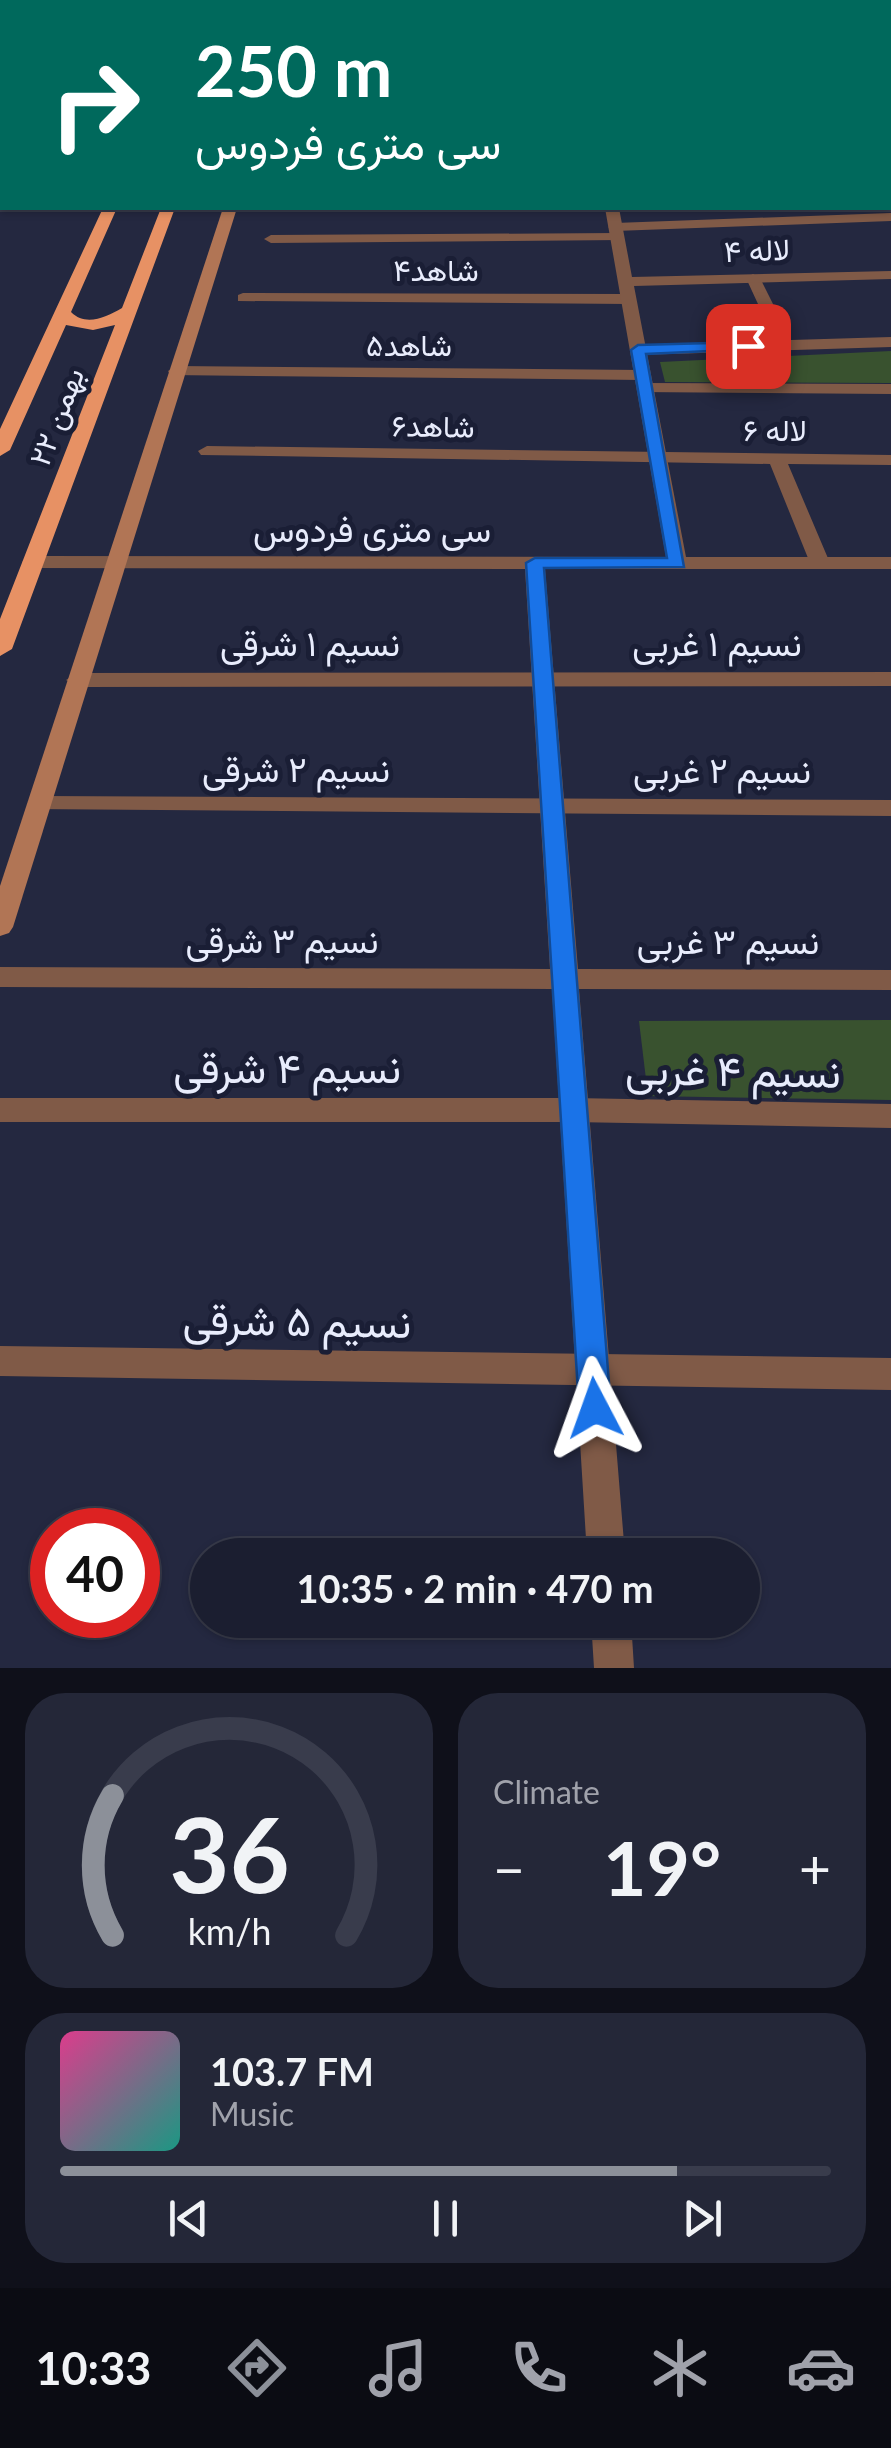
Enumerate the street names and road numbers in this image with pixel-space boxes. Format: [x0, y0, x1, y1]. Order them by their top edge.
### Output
street label: لاله ۴ [723, 230, 791, 268]
street label: شاهد۴ [393, 251, 479, 287]
street label: شاهد۵ [366, 326, 452, 362]
street label: ۲۲ بهمن [20, 362, 92, 471]
street label: شاهد۶ [391, 406, 475, 444]
street label: لاله ۶ [743, 411, 807, 447]
street label: سی متری فردوس [253, 507, 491, 552]
street label: نسیم ۱ شرقی [220, 621, 400, 667]
street label: نسیم ۱ غربی [632, 621, 802, 667]
street label: نسیم ۲ شرقی [202, 747, 390, 793]
street label: نسیم ۲ غربی [633, 748, 811, 794]
street label: نسیم ۳ شرقی [186, 918, 378, 964]
street label: نسیم ۳ غربی [637, 919, 819, 965]
street label: نسیم ۴ شرقی [173, 1042, 401, 1096]
street label: نسیم ۴ غربی [625, 1043, 841, 1101]
street label: نسیم ۵ شرقی [182, 1293, 412, 1351]

